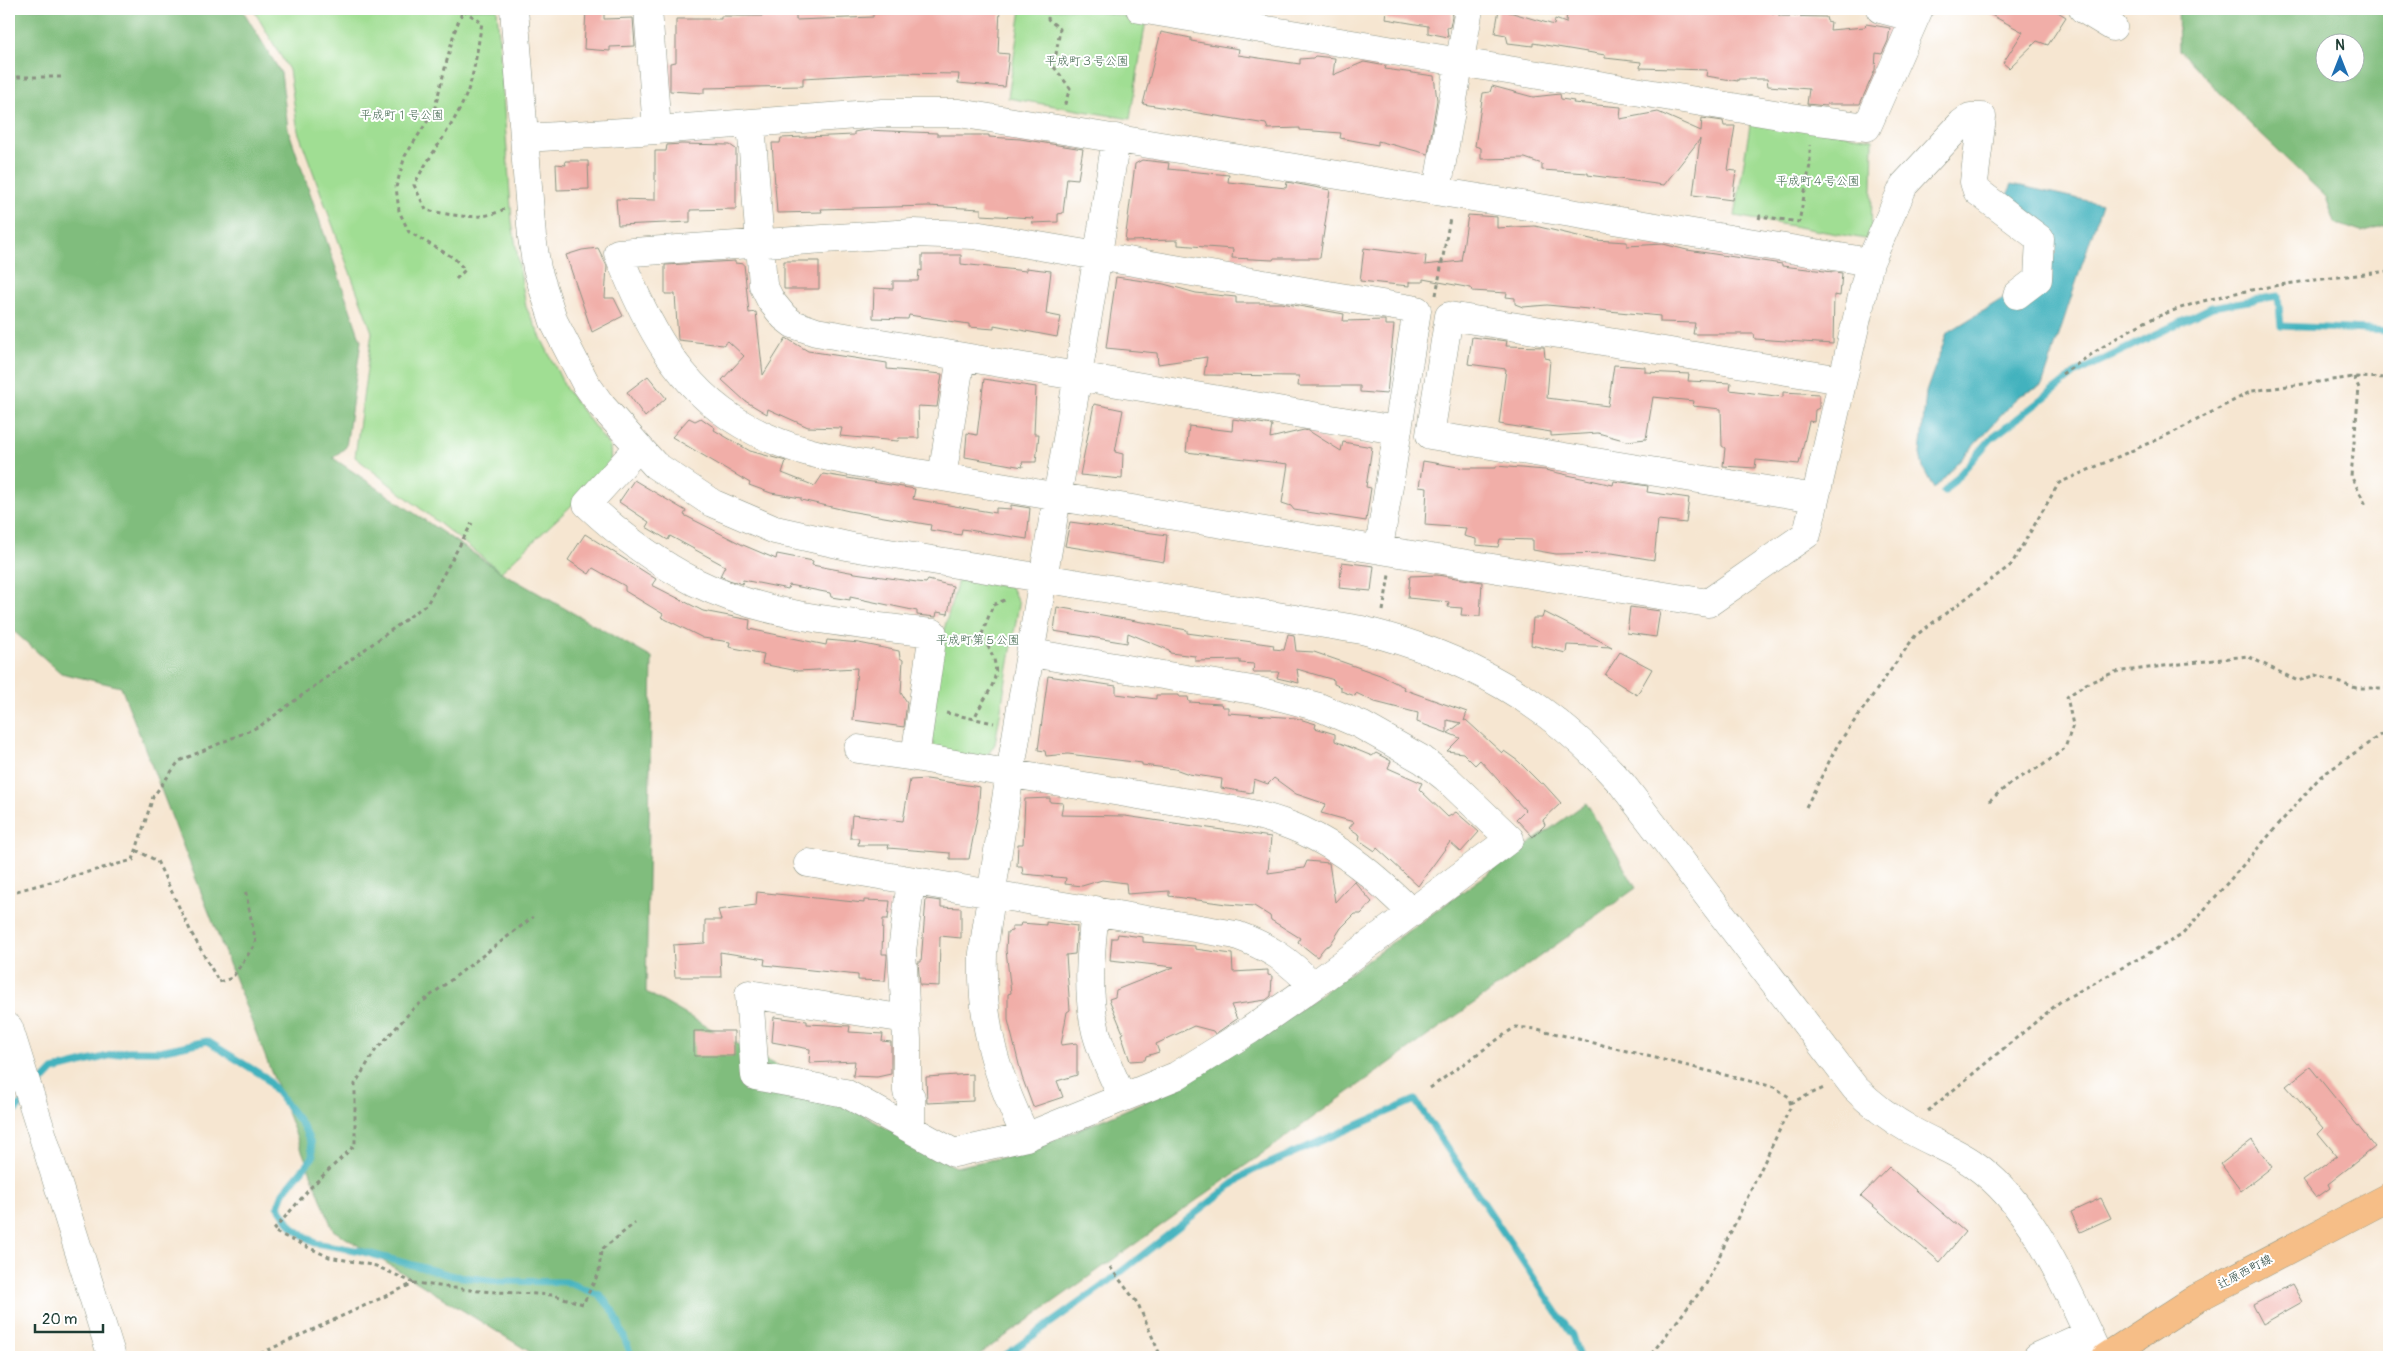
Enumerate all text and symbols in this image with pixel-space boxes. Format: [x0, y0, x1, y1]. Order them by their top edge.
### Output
north arrow [2316, 32, 2366, 82]
text: N [2335, 37, 2345, 54]
park label: 平成町３号公園 [1045, 54, 1129, 69]
park label: 平成町１号公園 [360, 108, 444, 123]
park label: 平成町４号公園 [1776, 174, 1860, 189]
park label: 平成町第５公園 [936, 633, 1020, 648]
street label: 辻原西町線 [2215, 1251, 2275, 1293]
scale bar [35, 1301, 102, 1333]
text: 20 m [42, 1310, 77, 1329]

